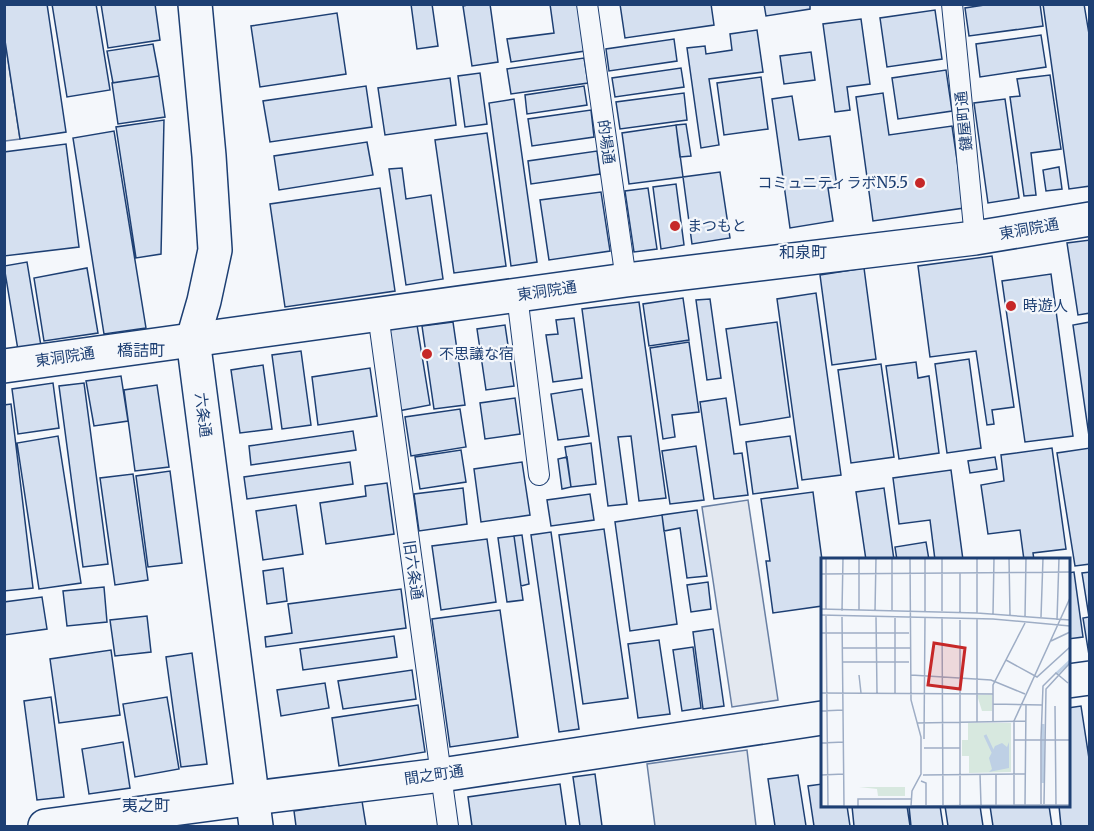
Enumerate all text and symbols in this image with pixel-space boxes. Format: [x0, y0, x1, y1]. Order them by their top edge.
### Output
street label: 鍵屋町通 [951, 90, 976, 152]
street label: 的場通 [594, 118, 619, 166]
place label: コミュニティラボN5.5 [757, 173, 908, 192]
marker: コミュニティラボN5.5 [913, 176, 927, 190]
street label: 東洞院通 [998, 214, 1060, 243]
place label: まつもと [687, 216, 747, 235]
marker: まつもと [668, 219, 682, 233]
district label: 和泉町 [779, 242, 827, 262]
street label: 東洞院通 [516, 277, 578, 304]
place label: 時遊人 [1023, 296, 1068, 315]
marker: 時遊人 [1004, 299, 1018, 313]
district label: 橋詰町 [117, 340, 165, 360]
street label: 東洞院通 [34, 343, 96, 370]
place label: 不思議な宿 [439, 344, 514, 363]
marker: 不思議な宿 [420, 347, 434, 361]
street label: 六条通 [191, 391, 216, 438]
street label: 旧六条通 [400, 539, 427, 601]
inset map [821, 558, 1070, 807]
street label: 間之町通 [403, 761, 465, 788]
district label: 夷之町 [122, 795, 170, 815]

